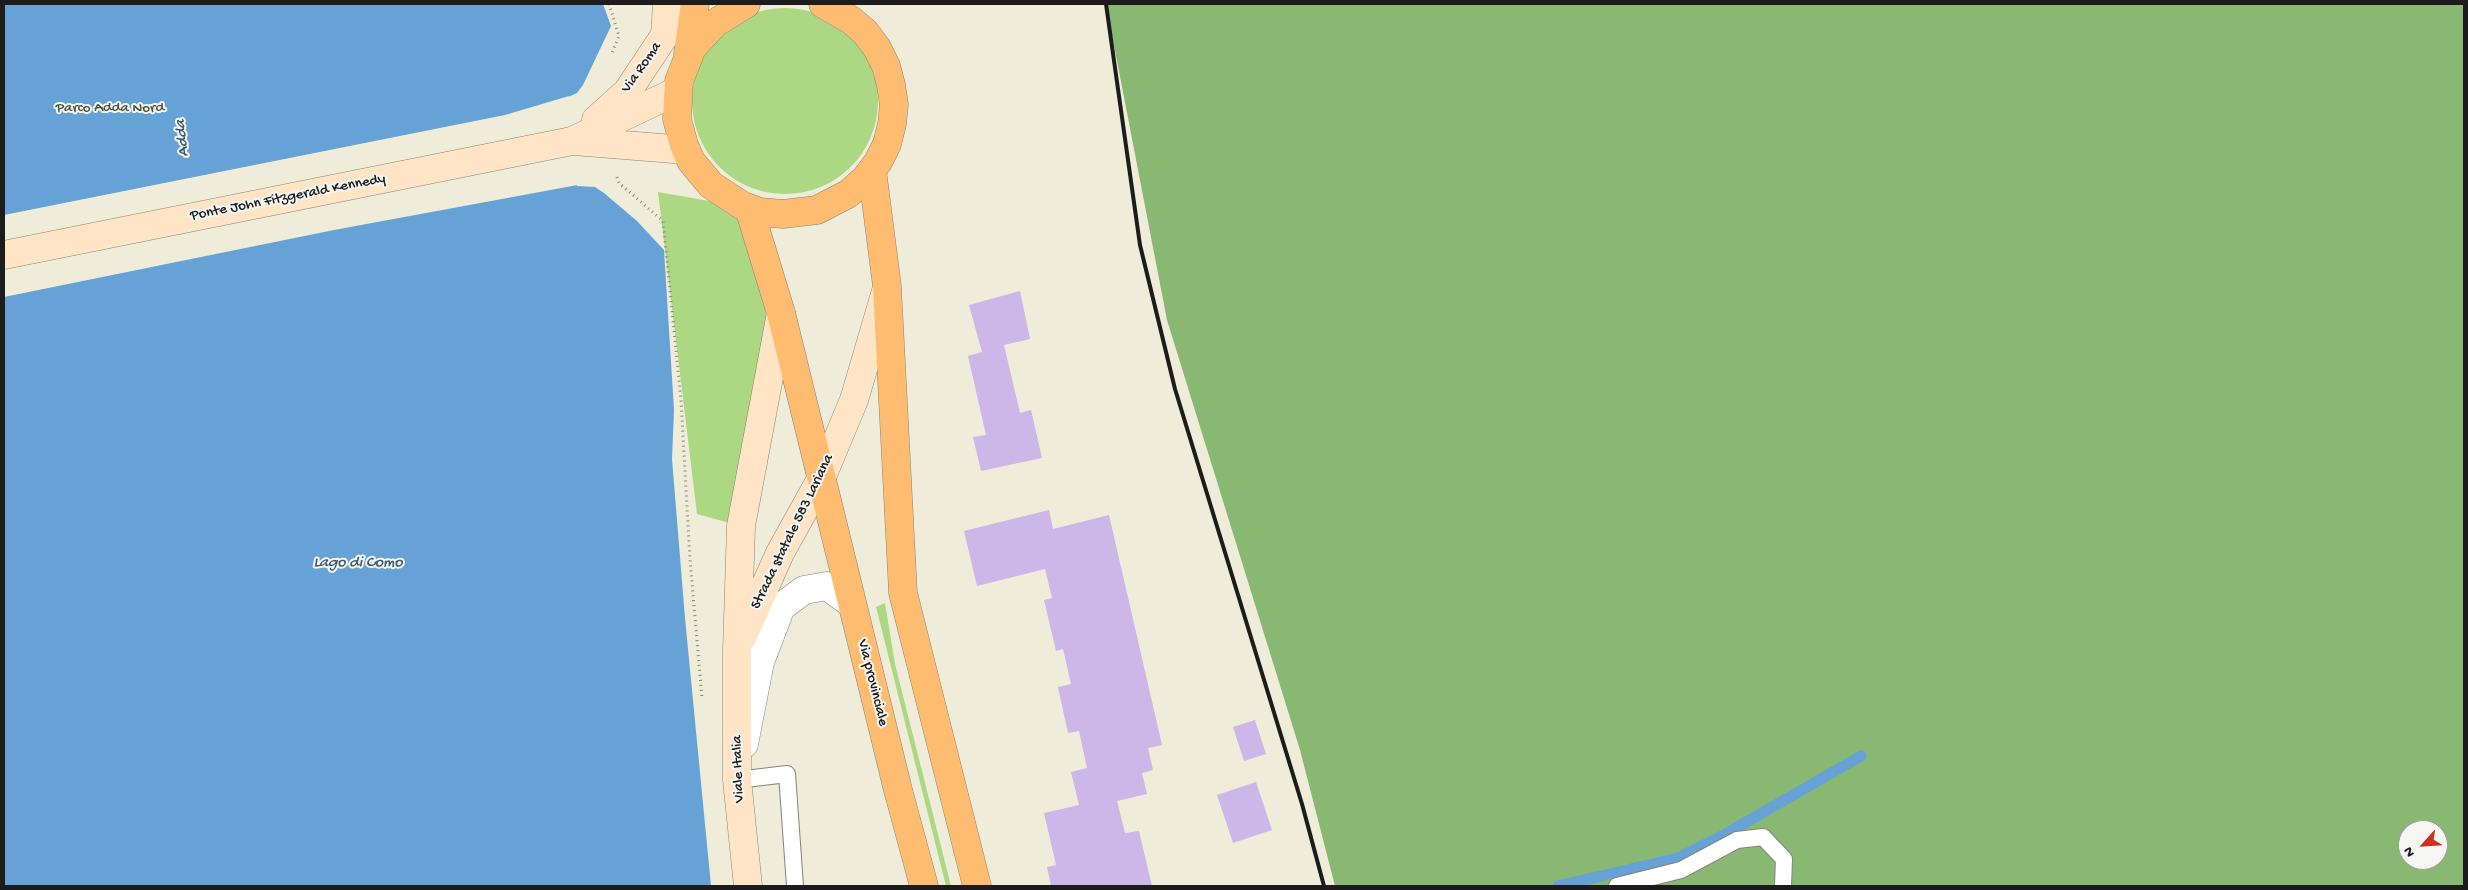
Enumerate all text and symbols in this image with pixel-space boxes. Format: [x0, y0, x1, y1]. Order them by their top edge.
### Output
street label: Via Roma [618, 39, 666, 97]
park label: Parco Adda Nord [56, 100, 164, 118]
water label: Adda [172, 119, 194, 157]
street label: Ponte John Fitzgerald Kennedy [189, 170, 387, 226]
street label: Strada statale 583 Lariana [748, 452, 838, 612]
water label: Lago di Como [313, 554, 403, 574]
street label: Via provinciale [853, 638, 891, 728]
street label: Viale Italia [729, 735, 749, 803]
north arrow [2398, 820, 2448, 870]
text: N [2400, 844, 2420, 859]

